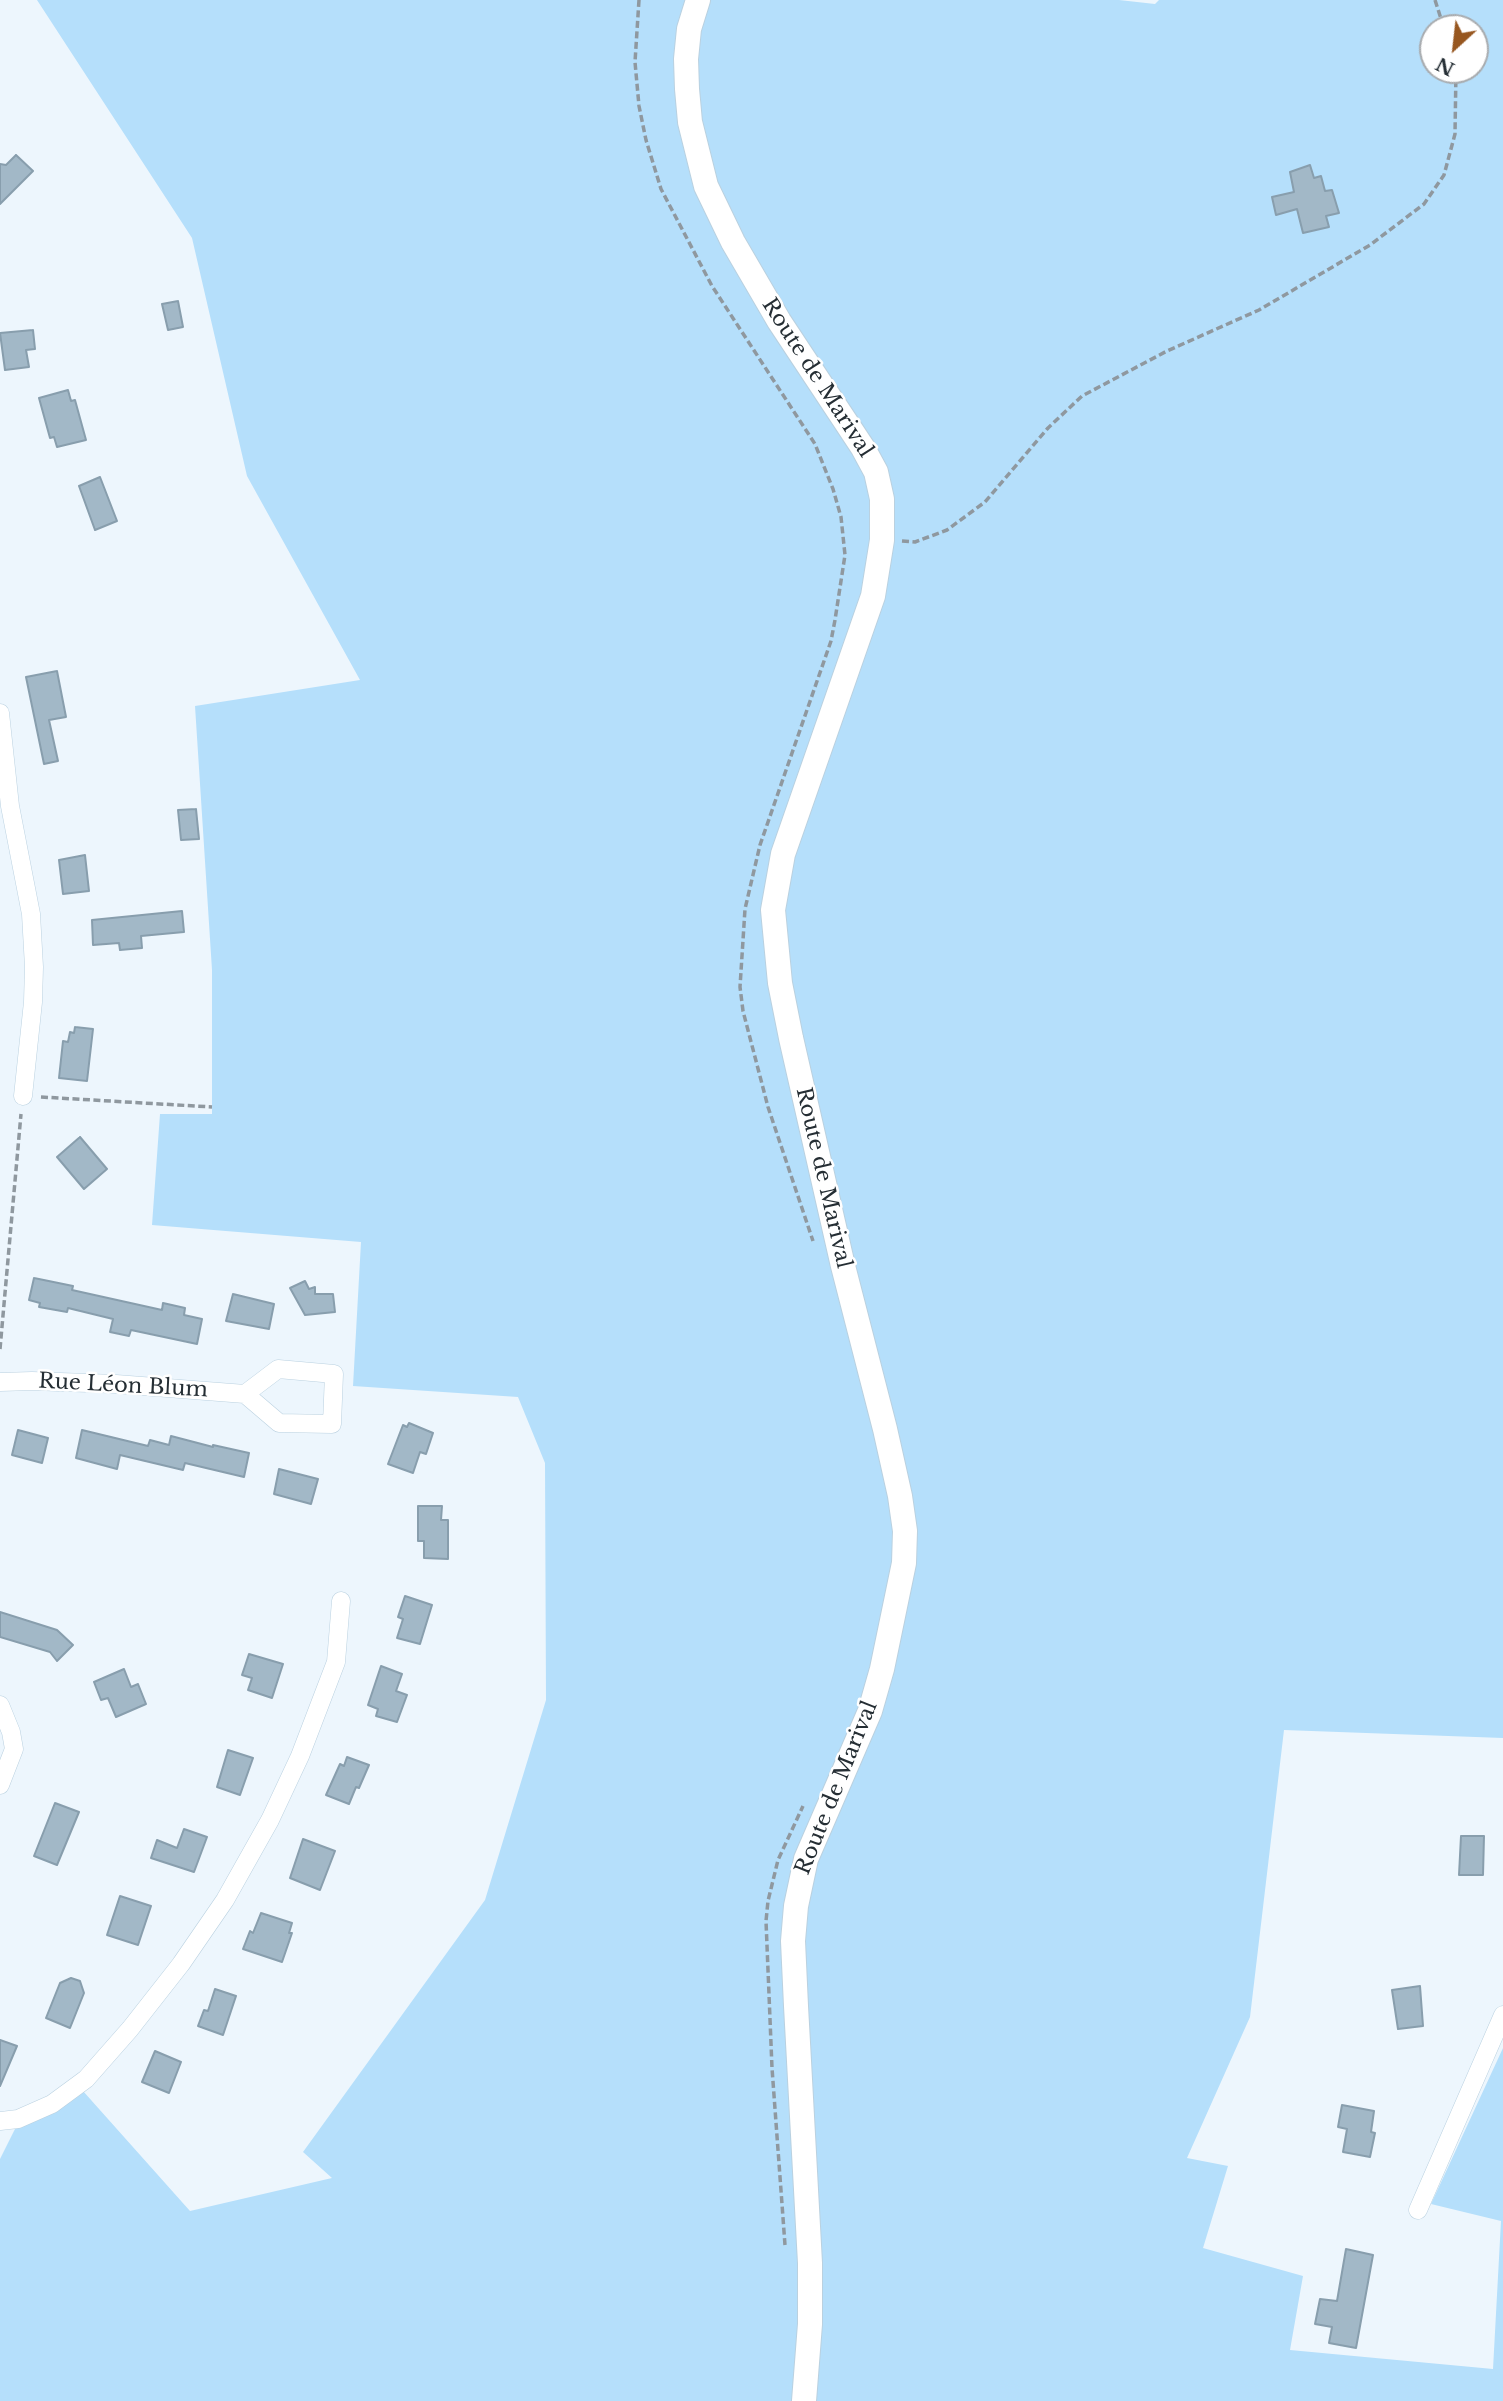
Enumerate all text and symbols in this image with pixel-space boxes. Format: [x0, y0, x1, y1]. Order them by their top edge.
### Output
north arrow [1419, 14, 1489, 84]
text: N [1432, 52, 1458, 81]
street label: Route de Marival [756, 294, 878, 462]
street label: Route de Marival [790, 1085, 856, 1271]
street label: Rue Léon Blum [38, 1369, 208, 1403]
street label: Route de Marival [791, 1698, 883, 1878]

